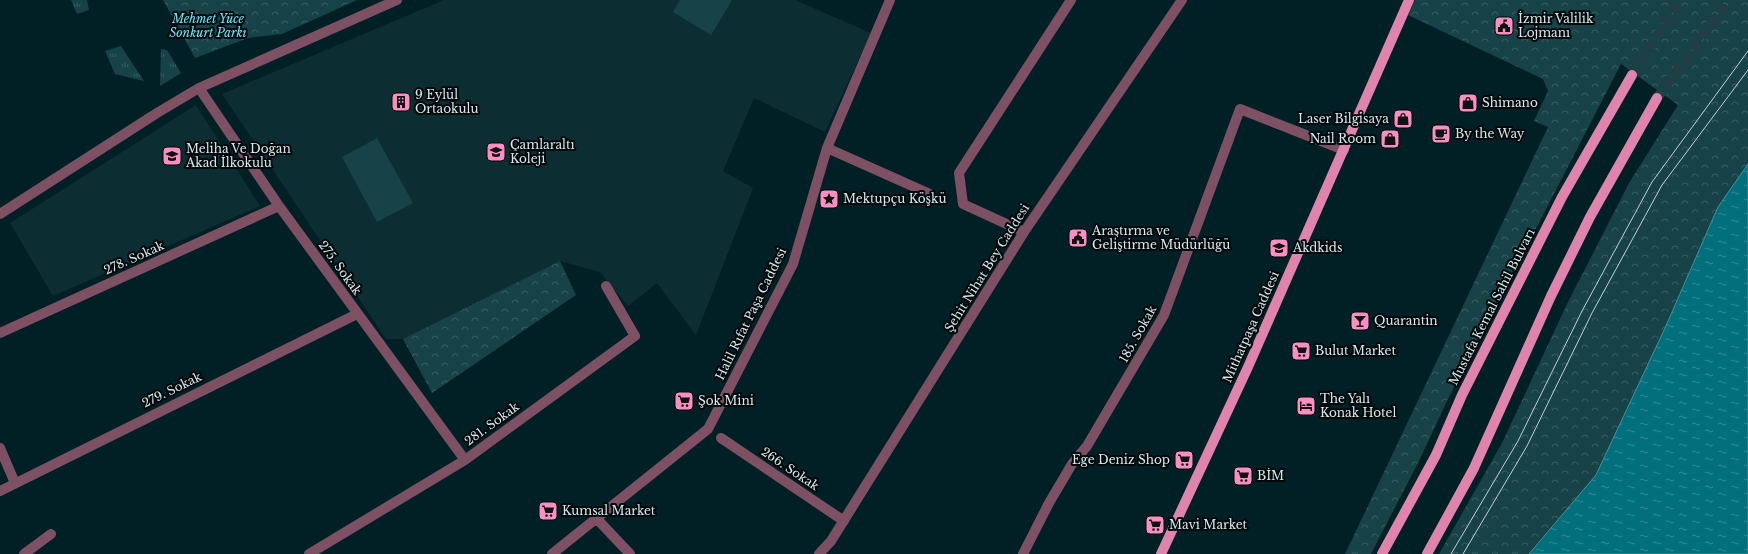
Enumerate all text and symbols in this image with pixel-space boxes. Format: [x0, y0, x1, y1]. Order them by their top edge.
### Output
place label: İzmir Valilik Lojmanı [1518, 10, 1594, 40]
park label: Mehmet Yüce Sonkurt Parkı [169, 11, 247, 40]
public building icon: İzmir Valilik Lojmanı [1493, 15, 1515, 37]
place label: 9 Eylül Ortaokulu [415, 87, 478, 116]
building icon: 9 Eylül Ortaokulu [390, 91, 412, 113]
shop icon: Shimano [1457, 92, 1479, 114]
place label: Shimano [1482, 95, 1538, 110]
shop icon: Laser Bilgisaya [1392, 108, 1414, 130]
place label: Laser Bilgisaya [1298, 111, 1389, 126]
cafe icon: By the Way [1430, 123, 1452, 145]
place label: By the Way [1455, 126, 1525, 141]
shop icon: Nail Room [1379, 128, 1401, 150]
place label: Nail Room [1310, 131, 1376, 146]
place label: Çamlaraltı Koleji [510, 137, 575, 166]
place label: Meliha Ve Doğan Akad İlkokulu [185, 141, 291, 170]
school or university icon: Çamlaraltı Koleji [485, 141, 507, 163]
school or university icon: Meliha Ve Doğan Akad İlkokulu [161, 145, 183, 167]
place icon: Mektupçu Köşkü [818, 188, 840, 210]
place label: Mektupçu Köşkü [843, 191, 946, 206]
street label: Şehit Nihat Bey Caddesi [941, 201, 1032, 335]
place label: Araştırma ve Geliştirme Müdürlüğü [1091, 223, 1230, 252]
street label: Mustafa Kemal Sahil Bulvarı [1445, 226, 1538, 388]
public building icon: Araştırma ve Geliştirme Müdürlüğü [1067, 227, 1089, 249]
street label: 278. Sokak [101, 237, 167, 277]
school or university icon: Akdkids [1268, 237, 1290, 259]
street label: 275. Sokak [316, 238, 366, 298]
place label: Akdkids [1292, 240, 1342, 255]
street label: Halil Rıfat Paşa Caddesi [712, 245, 789, 382]
street label: Mithatpaşa Caddesi [1219, 269, 1282, 385]
street label: 185. Sokak [1116, 302, 1160, 365]
bar icon: Quarantin [1349, 310, 1371, 332]
place label: Quarantin [1374, 313, 1438, 328]
supermarket icon: Bulut Market [1290, 340, 1312, 362]
place label: Bulut Market [1315, 343, 1396, 358]
street label: 279. Sokak [140, 368, 205, 410]
supermarket icon: Şok Mini [673, 390, 695, 412]
place label: The Yalı Konak Hotel [1320, 391, 1396, 420]
place label: Şok Mini [698, 393, 754, 408]
hotel icon: The Yalı Konak Hotel [1295, 395, 1317, 417]
street label: 281. Sokak [462, 398, 522, 448]
street label: 266. Sokak [759, 444, 823, 494]
supermarket icon: Ege Deniz Shop [1173, 449, 1195, 471]
place label: Ege Deniz Shop [1072, 452, 1170, 467]
supermarket icon: BİM [1232, 465, 1254, 487]
place label: BİM [1257, 467, 1284, 483]
supermarket icon: Kumsal Market [537, 500, 559, 522]
place label: Kumsal Market [562, 503, 656, 518]
supermarket icon: Mavi Market [1144, 514, 1166, 536]
place label: Mavi Market [1169, 517, 1248, 532]

